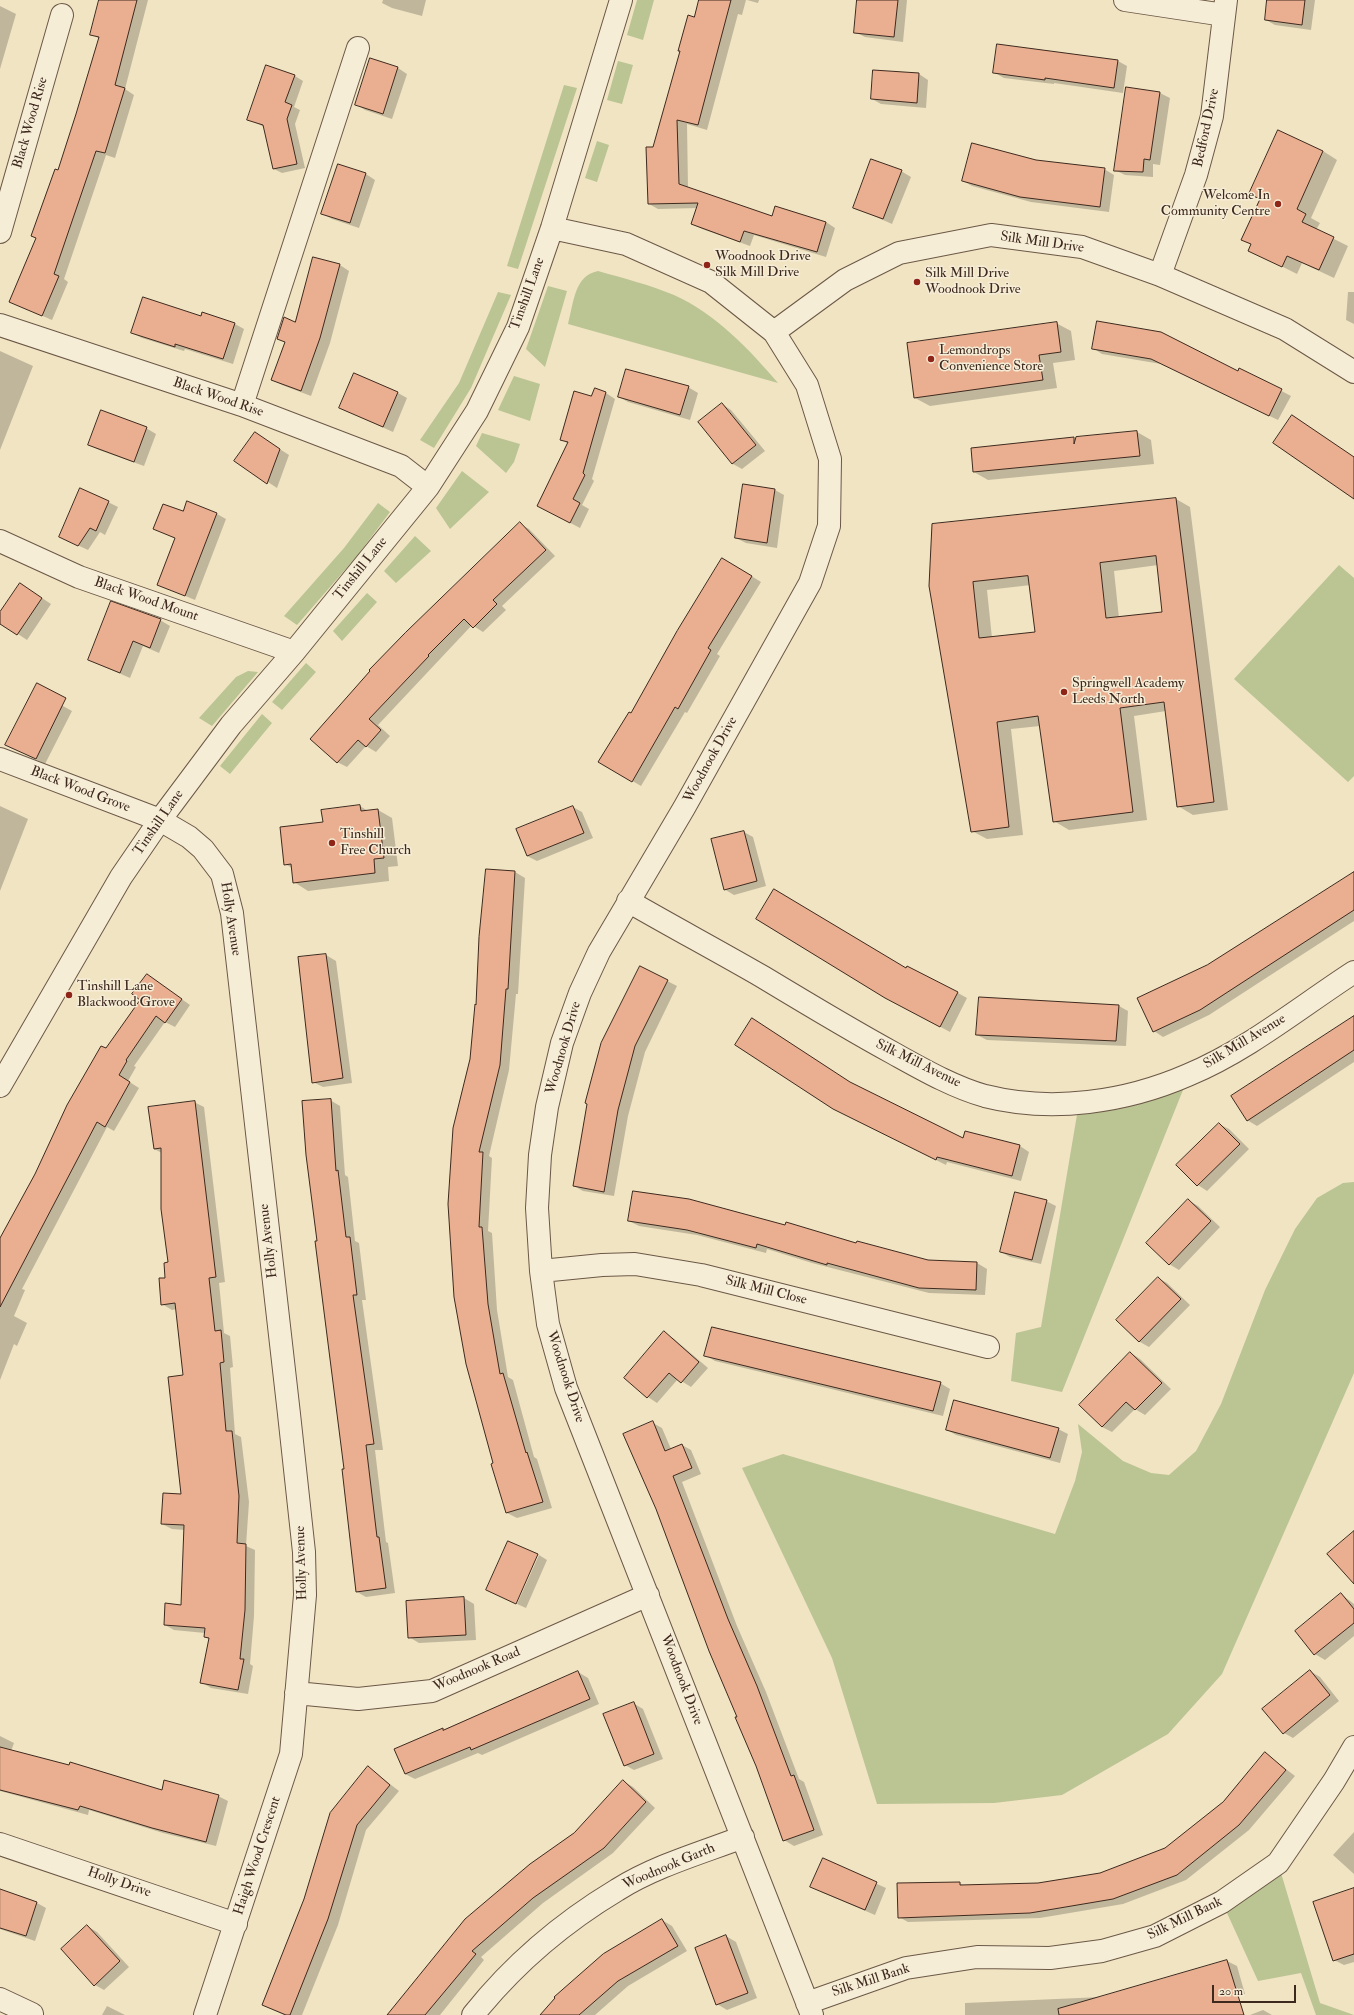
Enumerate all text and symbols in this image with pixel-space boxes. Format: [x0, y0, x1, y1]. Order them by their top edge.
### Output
street label: Black Wood Rise [10, 75, 52, 171]
street label: Bedford Drive [1190, 87, 1224, 169]
place label: Welcome In Community Centre [1161, 188, 1270, 220]
marker: Welcome In Community Centre [1273, 199, 1283, 209]
street label: Silk Mill Drive [999, 229, 1085, 257]
place label: Woodnook Drive Silk Mill Drive [715, 249, 811, 282]
street label: Tinshill Lane [507, 255, 549, 333]
marker: Woodnook Drive Silk Mill Drive [702, 260, 712, 270]
place label: Silk Mill Drive Woodnook Drive [925, 266, 1021, 298]
marker: Silk Mill Drive Woodnook Drive [912, 277, 922, 287]
place label: Lemondrops Convenience Store [939, 343, 1043, 376]
marker: Lemondrops Convenience Store [926, 354, 936, 364]
street label: Black Wood Rise [171, 375, 265, 421]
street label: Tinshill Lane [331, 534, 391, 604]
street label: Black Wood Mount [92, 574, 200, 626]
place label: Springwell Academy Leeds North [1072, 676, 1184, 708]
marker: Springwell Academy Leeds North [1059, 687, 1069, 697]
street label: Woodnook Drive [680, 714, 742, 806]
street label: Black Wood Grove [28, 763, 132, 817]
street label: Tinshill Lane [130, 787, 188, 859]
place label: Tinshill Free Church [340, 827, 411, 860]
marker: Tinshill Free Church [327, 838, 337, 848]
street label: Holly Avenue [216, 881, 244, 957]
place label: Tinshill Lane Blackwood Grove [77, 979, 175, 1012]
marker: Tinshill Lane Blackwood Grove [64, 990, 74, 1000]
street label: Woodnook Drive [543, 1000, 585, 1096]
street label: Silk Mill Avenue [1201, 1011, 1289, 1073]
street label: Silk Mill Avenue [873, 1036, 963, 1092]
street label: Holly Avenue [256, 1203, 282, 1279]
street label: Silk Mill Close [724, 1273, 808, 1309]
street label: Woodnook Drive [542, 1329, 588, 1425]
street label: Holly Avenue [292, 1525, 312, 1601]
street label: Woodnook Drive [656, 1632, 706, 1728]
street label: Woodnook Road [431, 1644, 523, 1696]
street label: Haigh Wood Crescent [231, 1795, 285, 1917]
street label: Woodnook Garth [621, 1840, 717, 1894]
street label: Holly Drive [85, 1864, 153, 1902]
street label: Silk Mill Bank [1145, 1894, 1225, 1944]
street label: Silk Mill Bank [830, 1961, 912, 2001]
scale bar [1214, 1977, 1298, 2003]
text: 20 m [1219, 1984, 1243, 1999]

